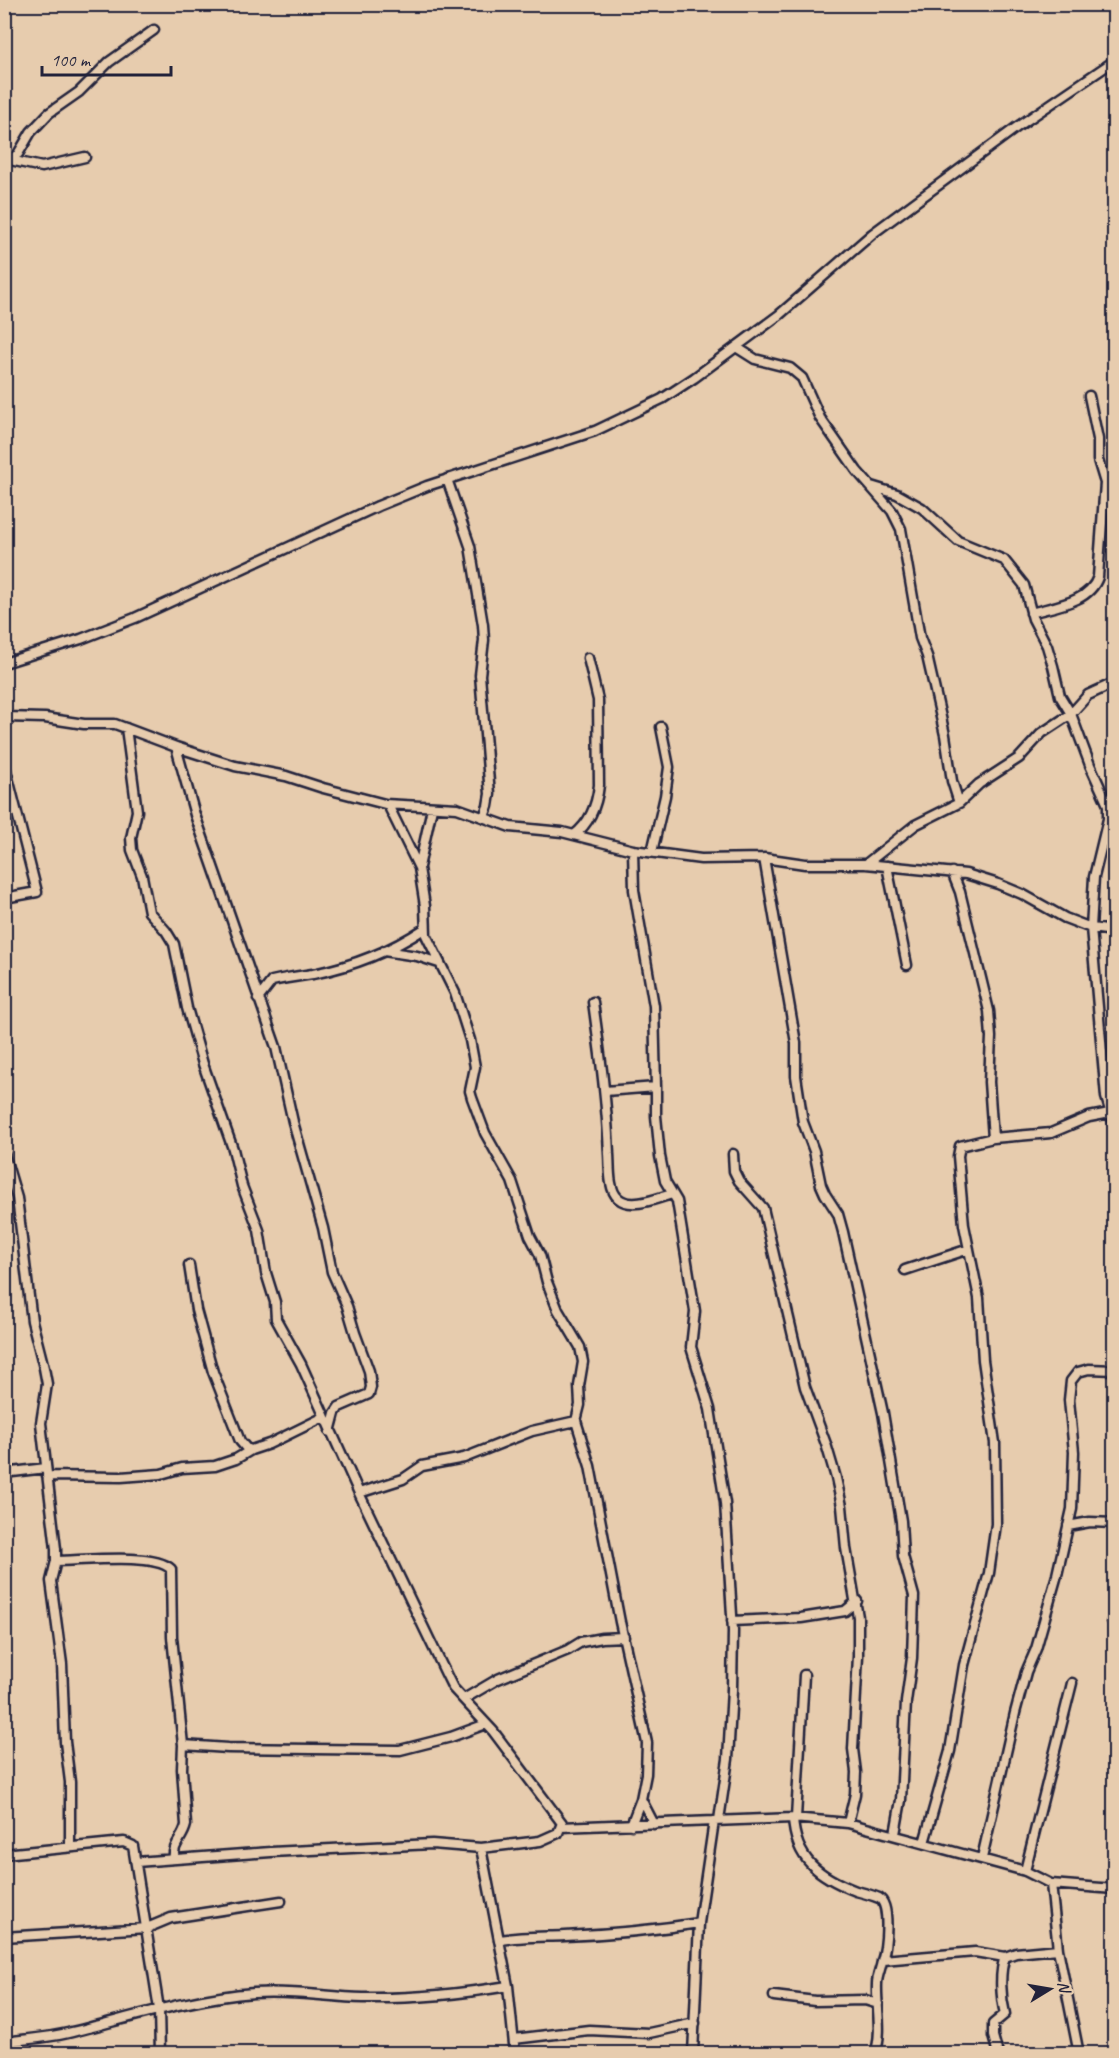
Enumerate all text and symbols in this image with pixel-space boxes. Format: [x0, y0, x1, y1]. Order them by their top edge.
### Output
scale bar [42, 39, 171, 77]
text: 100 m [51, 49, 92, 71]
north arrow [1020, 1959, 1080, 2019]
text: N [1053, 1980, 1075, 1996]

